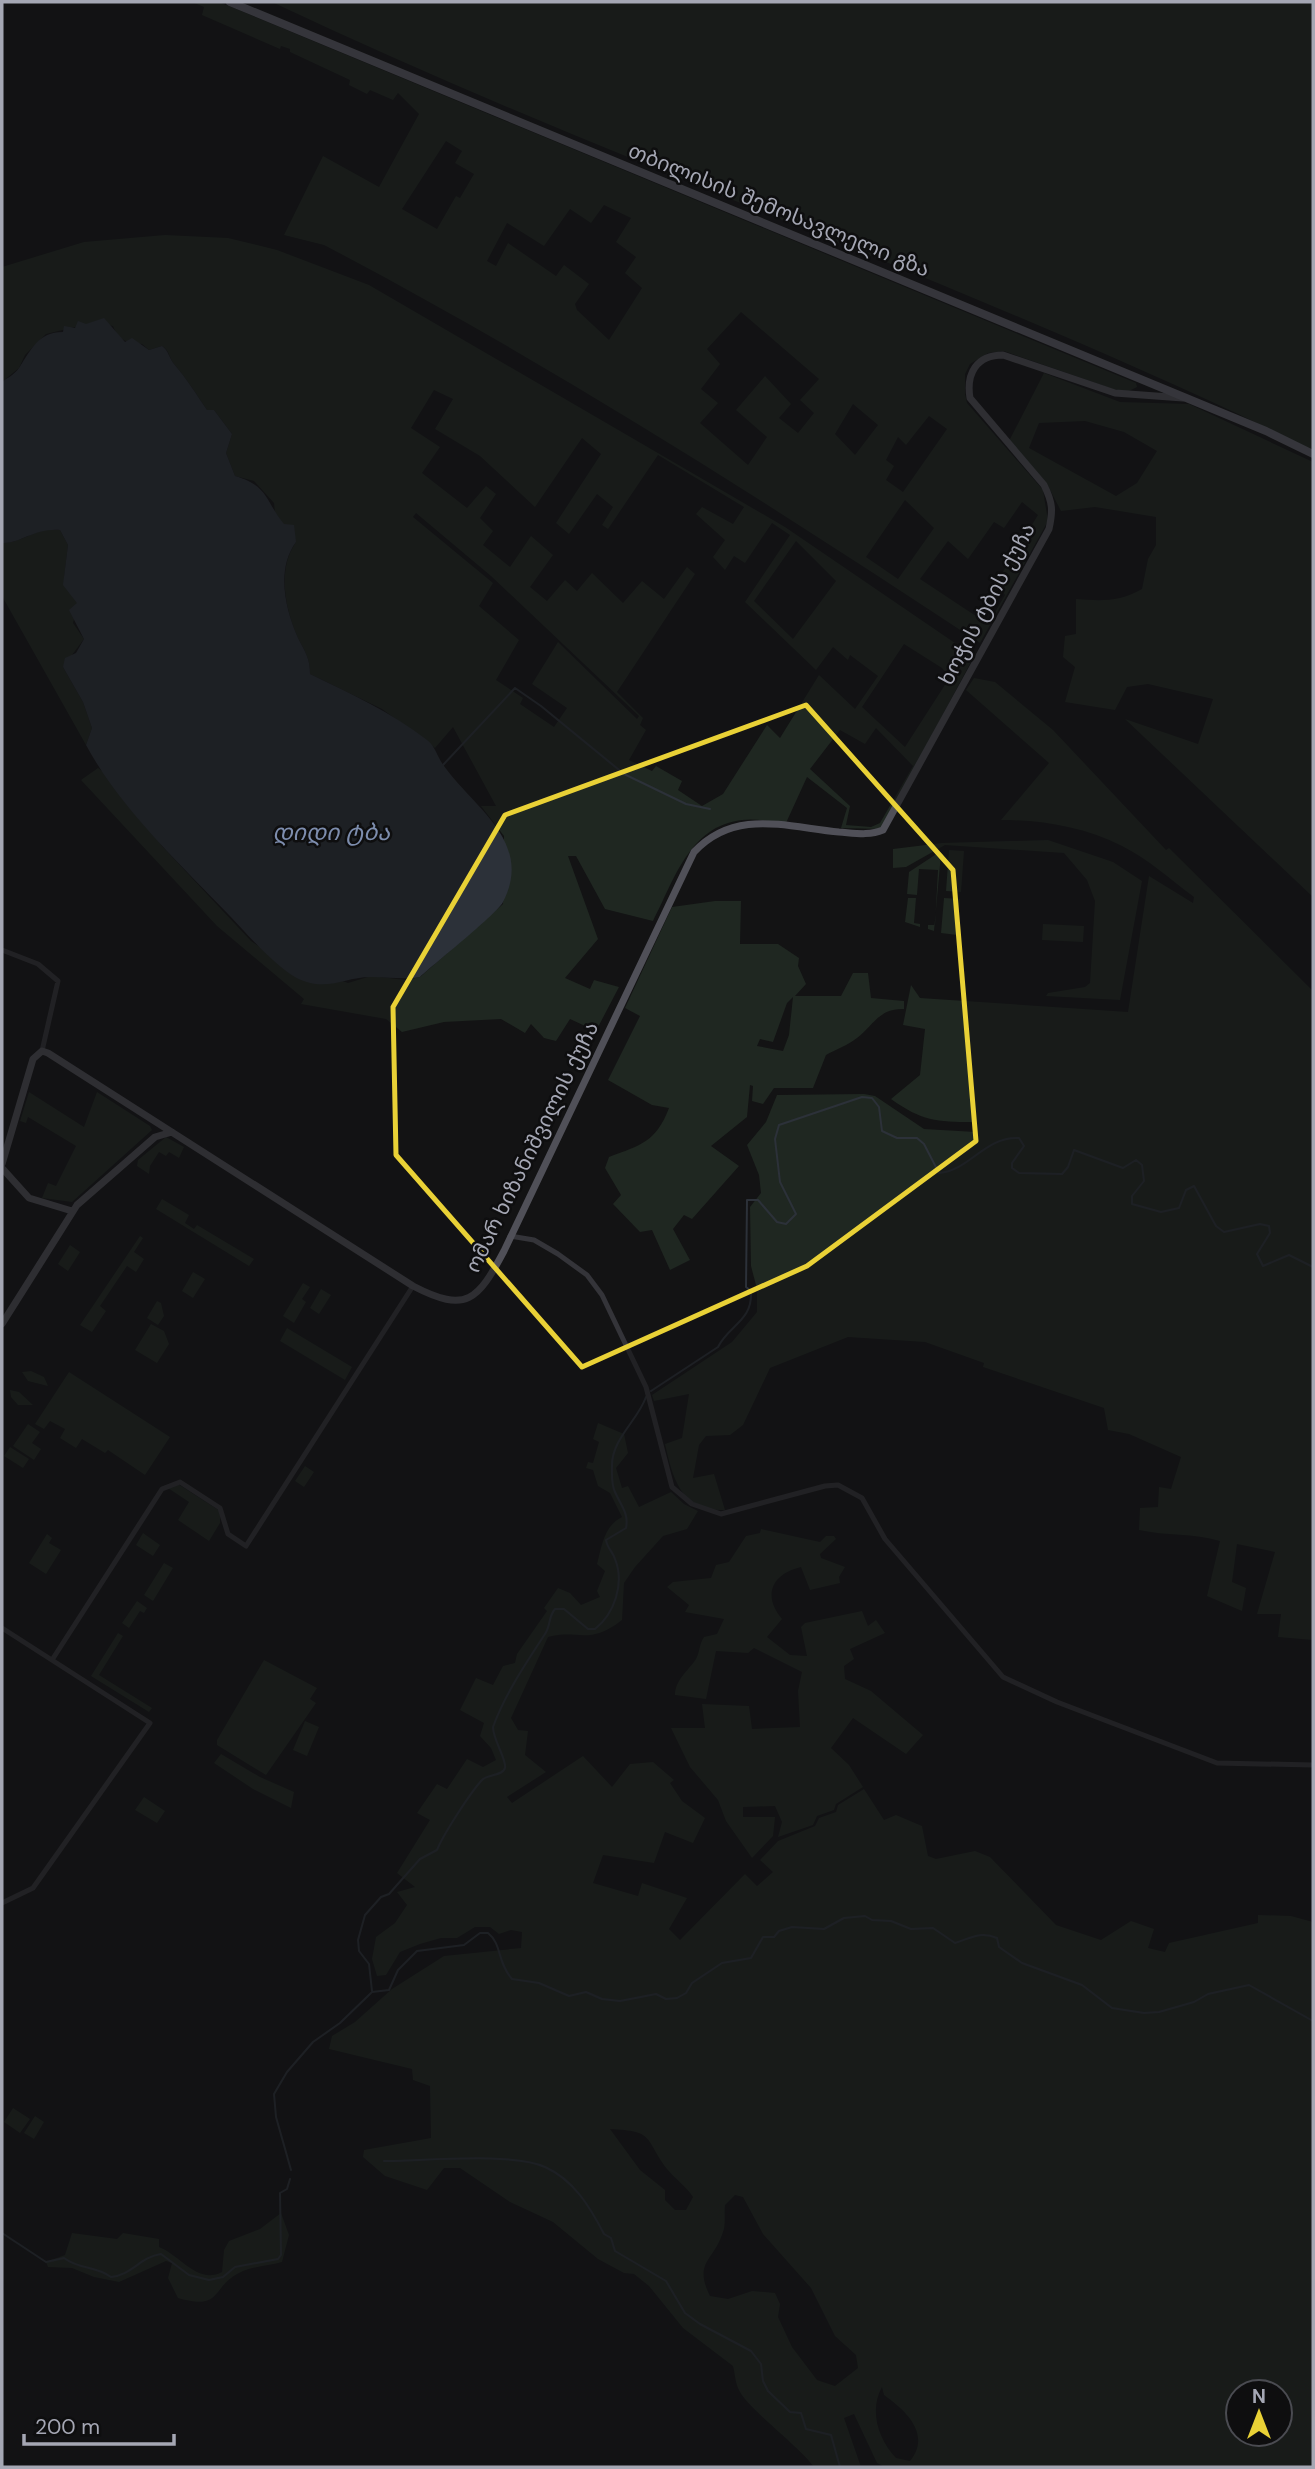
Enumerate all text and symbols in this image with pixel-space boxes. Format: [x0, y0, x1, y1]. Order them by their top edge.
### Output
street label: თბილისის შემოსავლელი გზა [624, 137, 934, 283]
street label: ხოჭის ტბის ქუჩა [932, 518, 1042, 690]
water label: დიდი ტბა [272, 817, 390, 847]
street label: ომარ ხიზანიშვილის ქუჩა [459, 1017, 605, 1277]
north arrow [1224, 2378, 1294, 2448]
text: N [1252, 2384, 1266, 2409]
scale bar [24, 2402, 175, 2446]
text: 200 m [35, 2413, 100, 2441]

